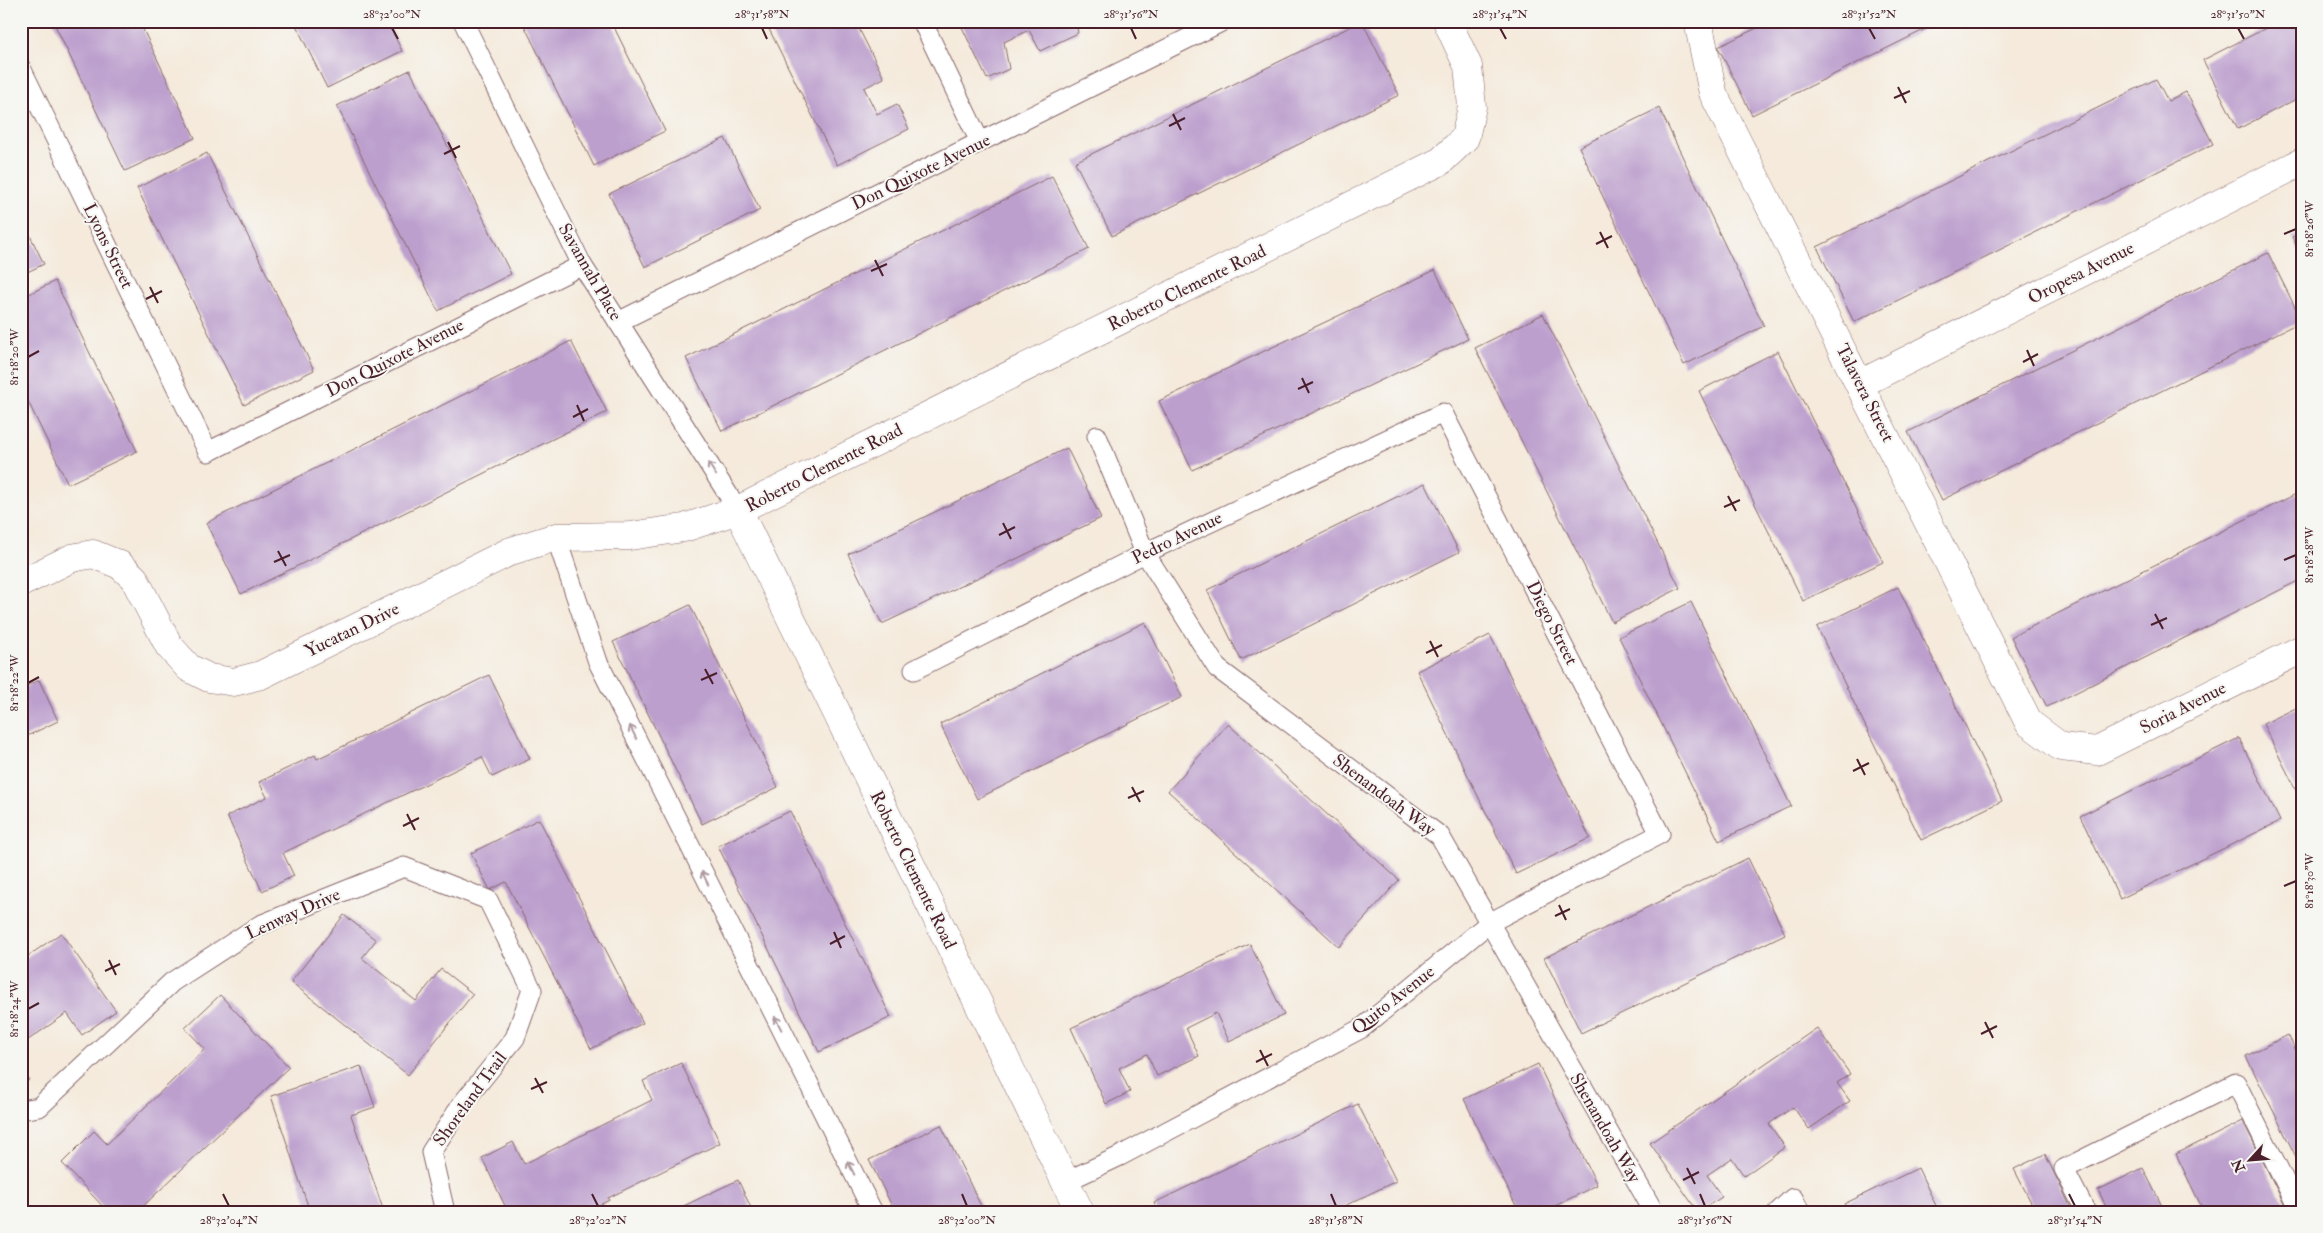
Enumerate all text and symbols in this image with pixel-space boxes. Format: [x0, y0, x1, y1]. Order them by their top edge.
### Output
text: 28°32'00"N [363, 7, 421, 22]
text: 28°31'58"N [735, 7, 790, 22]
text: 28°31'56"N [1103, 7, 1159, 22]
text: 28°31'54"N [1472, 7, 1528, 22]
text: 28°31'52"N [1841, 7, 1897, 22]
text: 28°31'50"N [2210, 7, 2266, 22]
street label: Don Quixote Avenue [848, 128, 995, 216]
street label: Lyons Street [77, 200, 139, 293]
text: 81°18'26"W [2302, 200, 2317, 257]
street label: Savannah Place [553, 219, 627, 325]
street label: Oropesa Avenue [2024, 236, 2138, 310]
street label: Roberto Clemente Road [1104, 240, 1270, 336]
street label: Don Quixote Avenue [322, 313, 468, 403]
text: 81°18'20"W [7, 328, 22, 385]
street label: Talavera Street [1830, 340, 1900, 446]
street label: Roberto Clemente Road [742, 418, 907, 518]
one-way arrow [707, 463, 717, 477]
street label: Pedro Avenue [1128, 506, 1226, 570]
text: 81°18'28"W [2302, 526, 2317, 583]
street label: Diego Street [1521, 577, 1583, 669]
street label: Yucatan Drive [301, 597, 403, 663]
text: 81°18'22"W [7, 654, 22, 711]
street label: Soria Avenue [2136, 676, 2230, 739]
one-way arrow [628, 725, 637, 740]
street label: Shenandoah Way [1328, 749, 1441, 842]
street label: Roberto Clemente Road [865, 787, 961, 953]
text: 81°18'30"W [2302, 853, 2317, 909]
one-way arrow [700, 871, 709, 886]
street label: Lenway Drive [242, 883, 344, 945]
street label: Quito Avenue [1347, 960, 1440, 1040]
text: 81°18'24"W [7, 980, 22, 1038]
one-way arrow [773, 1016, 782, 1031]
street label: Shoreland Trail [428, 1047, 512, 1151]
street label: Shenandoah Way [1564, 1069, 1646, 1188]
north arrow [2226, 1136, 2276, 1186]
text: N [2228, 1156, 2250, 1176]
one-way arrow [846, 1161, 855, 1176]
text: 28°32'04"N [200, 1213, 258, 1228]
text: 28°32'02"N [569, 1213, 627, 1228]
text: 28°32'00"N [938, 1213, 996, 1228]
text: 28°31'58"N [1309, 1213, 1364, 1228]
text: 28°31'56"N [1677, 1213, 1733, 1228]
text: 28°31'54"N [2047, 1213, 2103, 1228]

